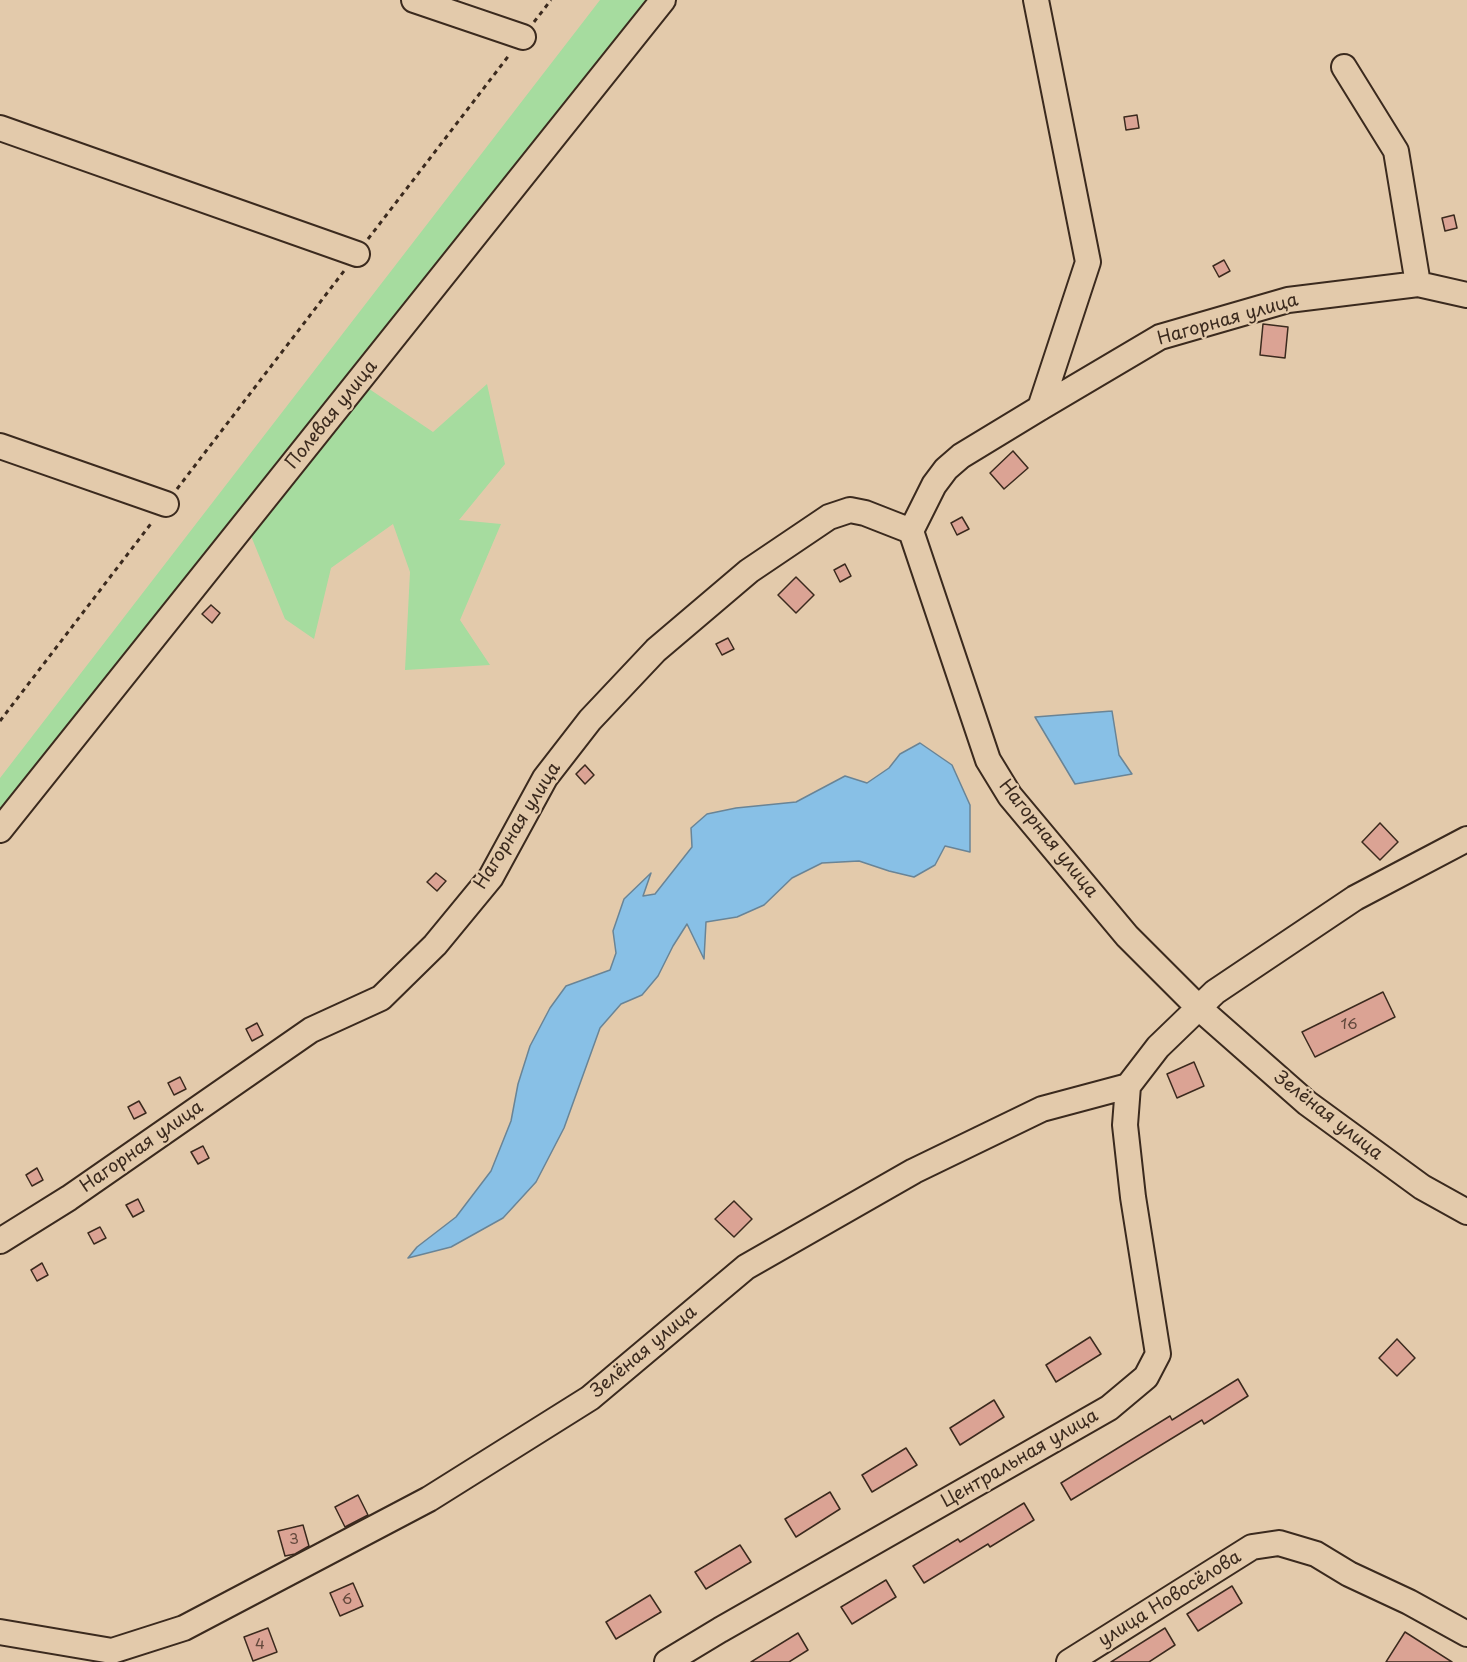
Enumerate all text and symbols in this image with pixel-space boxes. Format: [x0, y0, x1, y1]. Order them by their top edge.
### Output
street label: Нагорная улица [1155, 290, 1301, 350]
street label: Полевая улица [282, 356, 382, 474]
street label: Нагорная улица [470, 759, 566, 893]
street label: Нагорная улица [994, 776, 1102, 902]
house number: 16 [1340, 1016, 1358, 1034]
street label: Зелёная улица [1269, 1067, 1387, 1165]
street label: Нагорная улица [76, 1097, 208, 1197]
street label: Зелёная улица [587, 1301, 701, 1403]
street label: Центральная улица [938, 1405, 1102, 1513]
house number: 3 [289, 1531, 299, 1549]
street label: улица Новосёлова [1095, 1546, 1245, 1652]
house number: 6 [342, 1591, 352, 1609]
house number: 4 [255, 1636, 265, 1654]

